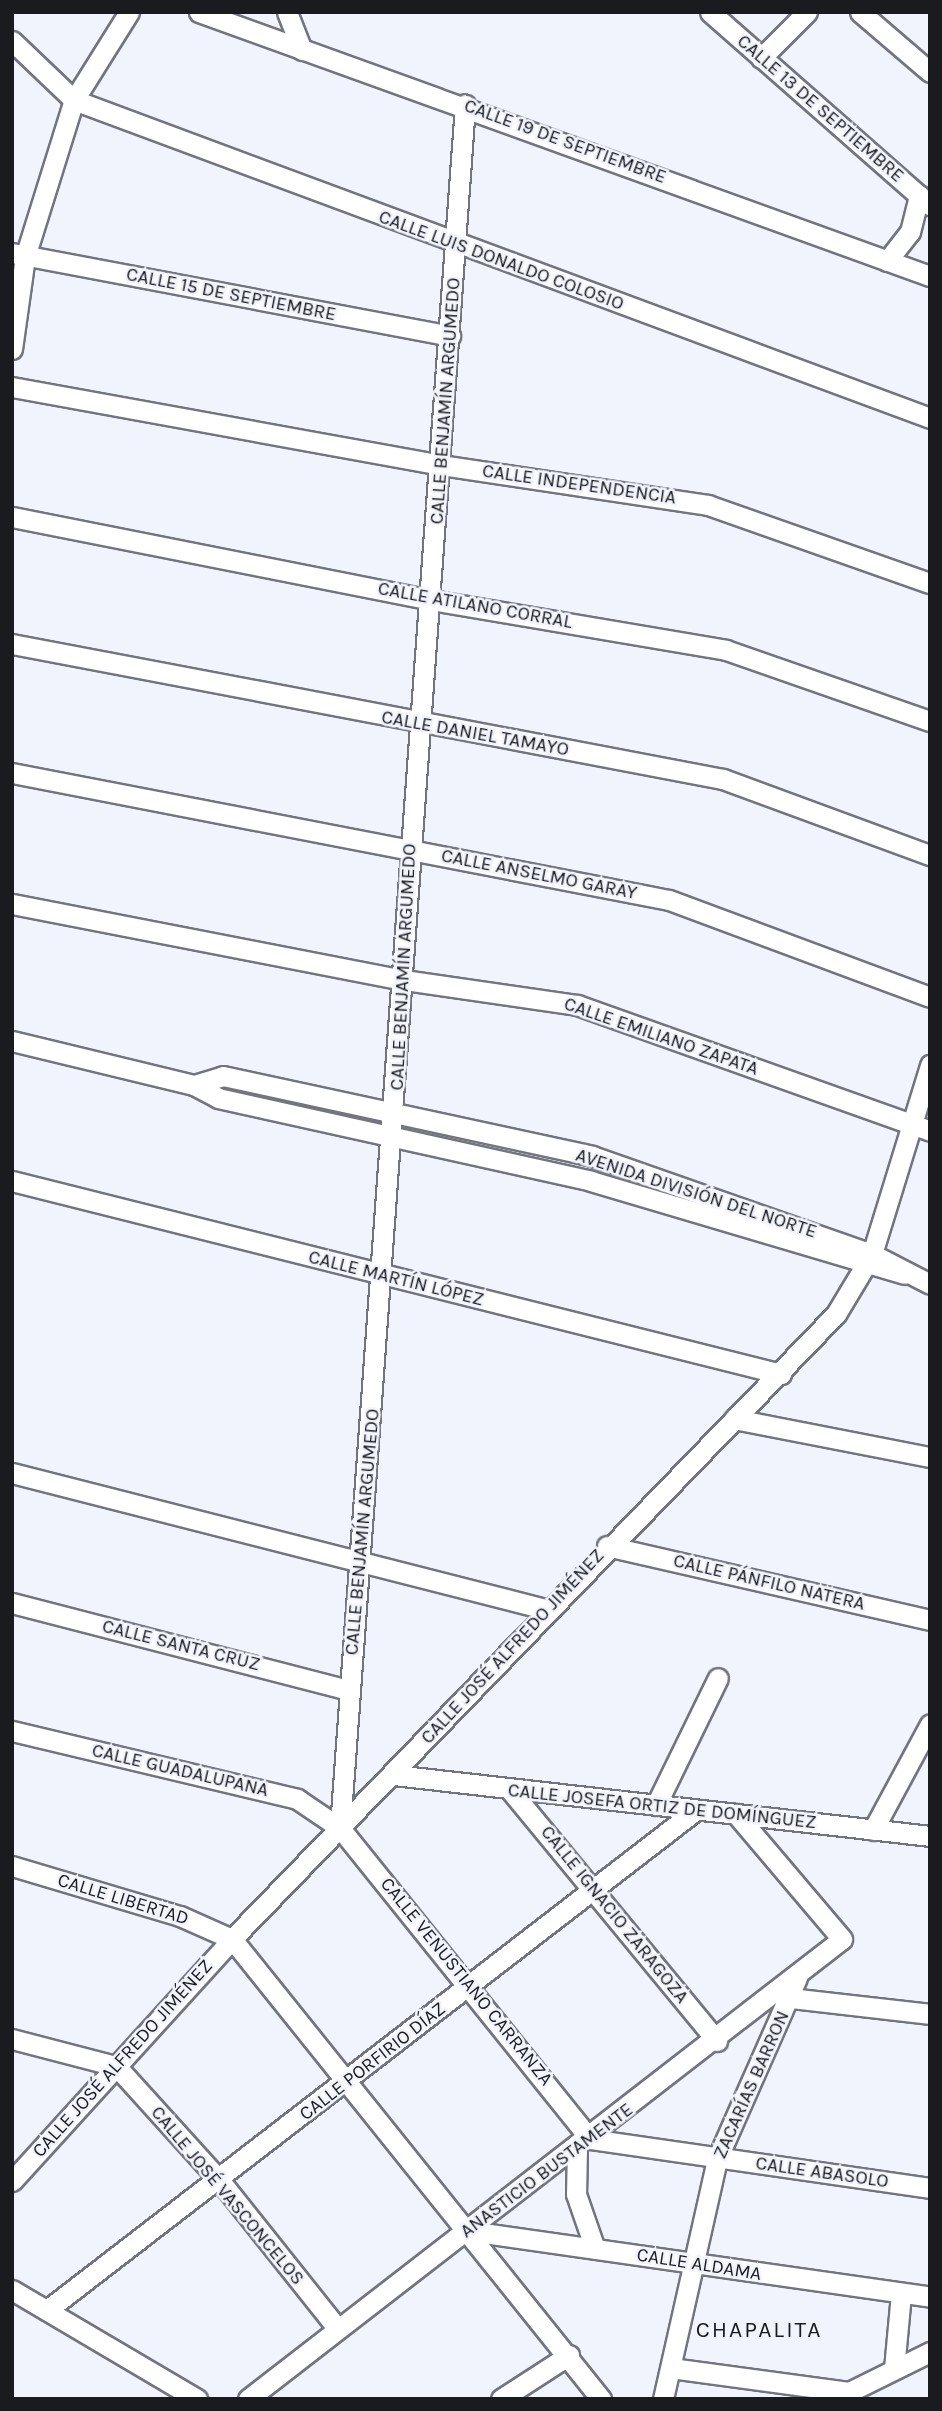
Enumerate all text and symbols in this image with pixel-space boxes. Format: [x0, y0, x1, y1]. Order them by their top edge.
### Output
street label: CALLE 13 DE SEPTIEMBRE [732, 30, 908, 188]
street label: CALLE 19 DE SEPTIEMBRE [461, 95, 669, 189]
street label: CALLE LUIS DONALDO COLOSIO [375, 206, 627, 316]
street label: CALLE 15 DE SEPTIEMBRE [124, 263, 338, 327]
street label: CALLE BENJAMÍN ARGUMEDO [426, 277, 466, 525]
street label: CALLE INDEPENDENCIA [481, 460, 677, 510]
street label: CALLE ATILANO CORRAL [376, 578, 574, 634]
street label: CALLE DANIEL TAMAYO [380, 706, 570, 762]
street label: CALLE BENJAMÍN ARGUMEDO [386, 843, 422, 1091]
street label: CALLE ANSELMO GARAY [439, 845, 639, 905]
street label: CALLE EMILIANO ZAPATA [561, 993, 761, 1081]
street label: AVENIDA DIVISIÓN DEL NORTE [573, 1144, 819, 1244]
street label: CALLE MARTÍN LÓPEZ [306, 1246, 486, 1312]
street label: CALLE BENJAMÍN ARGUMEDO [341, 1408, 385, 1656]
street label: CALLE JOSÉ ALFREDO JIMÉNEZ [417, 1545, 609, 1749]
street label: CALLE PÁNFILO NATERA [671, 1550, 867, 1616]
street label: CALLE SANTA CRUZ [100, 1615, 262, 1677]
street label: CALLE GUADALUPANA [90, 1740, 270, 1802]
street label: CALLE JOSEFA ORTIZ DE DOMÍNGUEZ [507, 1779, 817, 1835]
street label: CALLE IGNACIO ZARAGOZA [535, 1822, 693, 2008]
street label: CALLE LIBERTAD [55, 1869, 191, 1931]
street label: CALLE VENUSTIANO CARRANZA [375, 1873, 557, 2091]
street label: CALLE JOSÉ ALFREDO JIMÉNEZ [28, 1955, 218, 2163]
street label: CALLE PORFIRIO DÍAZ [295, 1998, 451, 2126]
street label: ZACARÍAS BARRON [709, 2007, 795, 2163]
street label: ANASTICIO BUSTAMENTE [456, 2099, 638, 2243]
street label: CALLE JOSÉ VASCONCELOS [145, 2102, 309, 2290]
street label: CALLE ABASOLO [754, 2152, 890, 2194]
street label: CALLE ALDAMA [635, 2244, 763, 2286]
district label: CHAPALITA [697, 2316, 821, 2344]

